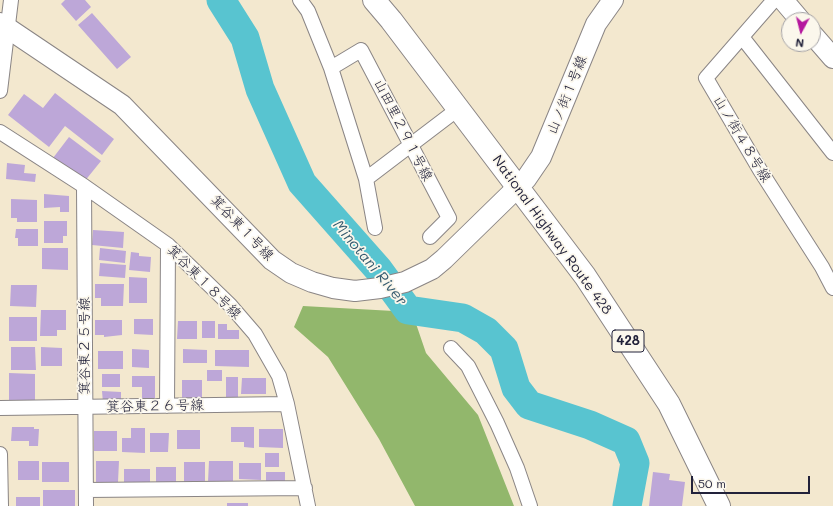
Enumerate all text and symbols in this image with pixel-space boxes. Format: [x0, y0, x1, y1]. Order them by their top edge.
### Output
north arrow [781, 12, 821, 52]
text: N [795, 35, 805, 51]
street label: 山ノ街１号線 [543, 53, 591, 137]
street label: 山田里２９１号線 [370, 76, 436, 184]
street label: 山ノ街４８号線 [710, 93, 774, 185]
street label: National Highway Route 428 [489, 152, 615, 318]
street label: 箕谷東１号線 [207, 192, 277, 264]
water label: Minotani River [329, 216, 411, 310]
street label: 箕谷東１８号線 [163, 241, 245, 323]
street label: 箕谷東２５号線 [77, 297, 93, 395]
road number: 428 [612, 330, 644, 352]
street label: 箕谷東２６号線 [106, 397, 204, 415]
scale bar [693, 468, 812, 494]
text: 50 m [698, 475, 726, 491]

